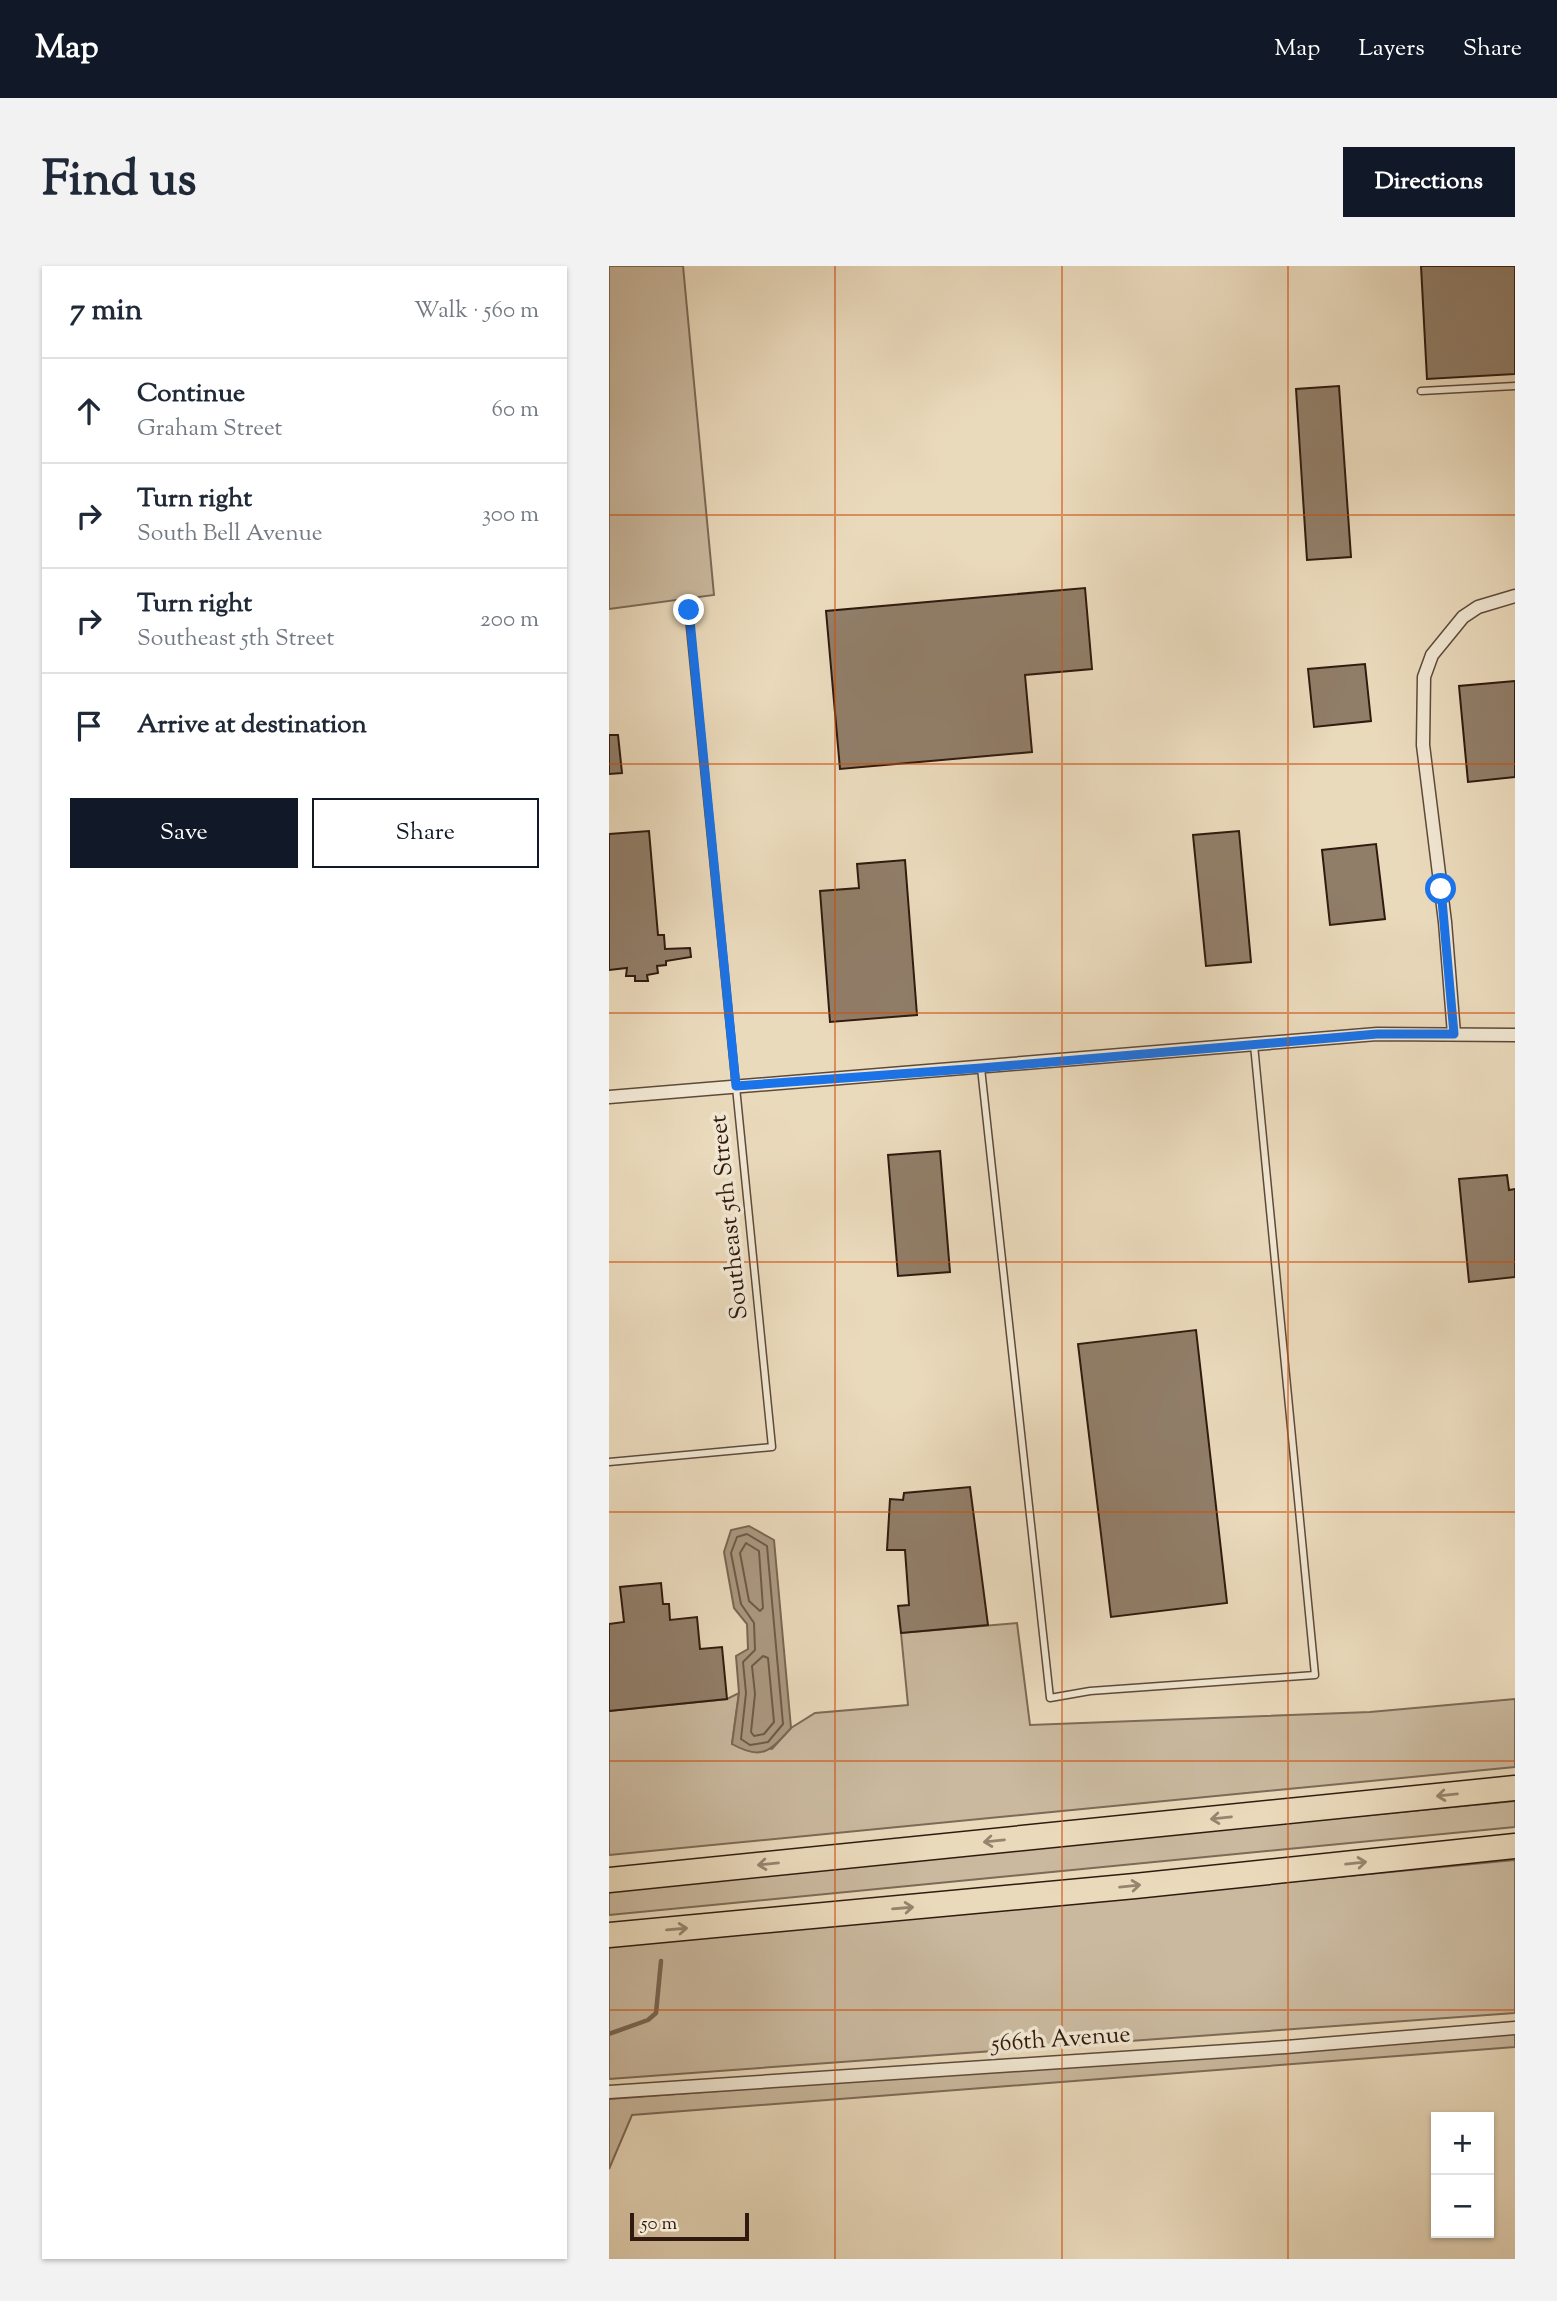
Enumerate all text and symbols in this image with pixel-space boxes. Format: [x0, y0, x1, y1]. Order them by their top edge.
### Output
text: Map [35, 25, 99, 73]
text: Map [1274, 32, 1320, 66]
text: Layers [1358, 32, 1425, 66]
text: Share [1463, 32, 1522, 66]
text: Find us [42, 147, 196, 217]
button: Directions [1343, 147, 1515, 217]
text: 7 min [70, 290, 142, 333]
text: Walk · 560 m [414, 295, 539, 328]
text: Continue [137, 376, 245, 413]
icon: ahead [70, 392, 108, 430]
text: 60 m [491, 394, 539, 427]
text: Graham Street [137, 413, 282, 446]
text: Turn right [137, 481, 252, 518]
icon: right [70, 497, 108, 535]
text: 300 m [482, 499, 539, 532]
text: South Bell Avenue [137, 518, 322, 551]
text: Turn right [137, 586, 252, 623]
route end [673, 594, 704, 625]
icon: right [70, 602, 108, 640]
text: 200 m [480, 604, 539, 637]
text: Southeast 5th Street [137, 623, 334, 656]
icon: arrive [70, 707, 108, 745]
text: Arrive at destination [137, 707, 367, 744]
button: Save [70, 798, 298, 868]
button: Share [312, 798, 539, 868]
route start [1425, 873, 1456, 904]
street label: Southeast 5th Street [702, 1113, 758, 1321]
one-way arrow [1436, 1789, 1459, 1802]
one-way arrow [1210, 1812, 1233, 1825]
one-way arrow [984, 1835, 1006, 1848]
one-way arrow [1344, 1856, 1367, 1869]
one-way arrow [757, 1858, 780, 1871]
one-way arrow [1118, 1879, 1141, 1892]
one-way arrow [892, 1901, 914, 1914]
one-way arrow [665, 1922, 688, 1935]
street label: 566th Avenue [988, 2018, 1132, 2062]
map controls [1431, 2112, 1494, 2238]
button: + [1431, 2112, 1494, 2175]
button: − [1431, 2175, 1494, 2238]
scale bar [630, 2210, 749, 2242]
text: 50 m [641, 2211, 677, 2238]

